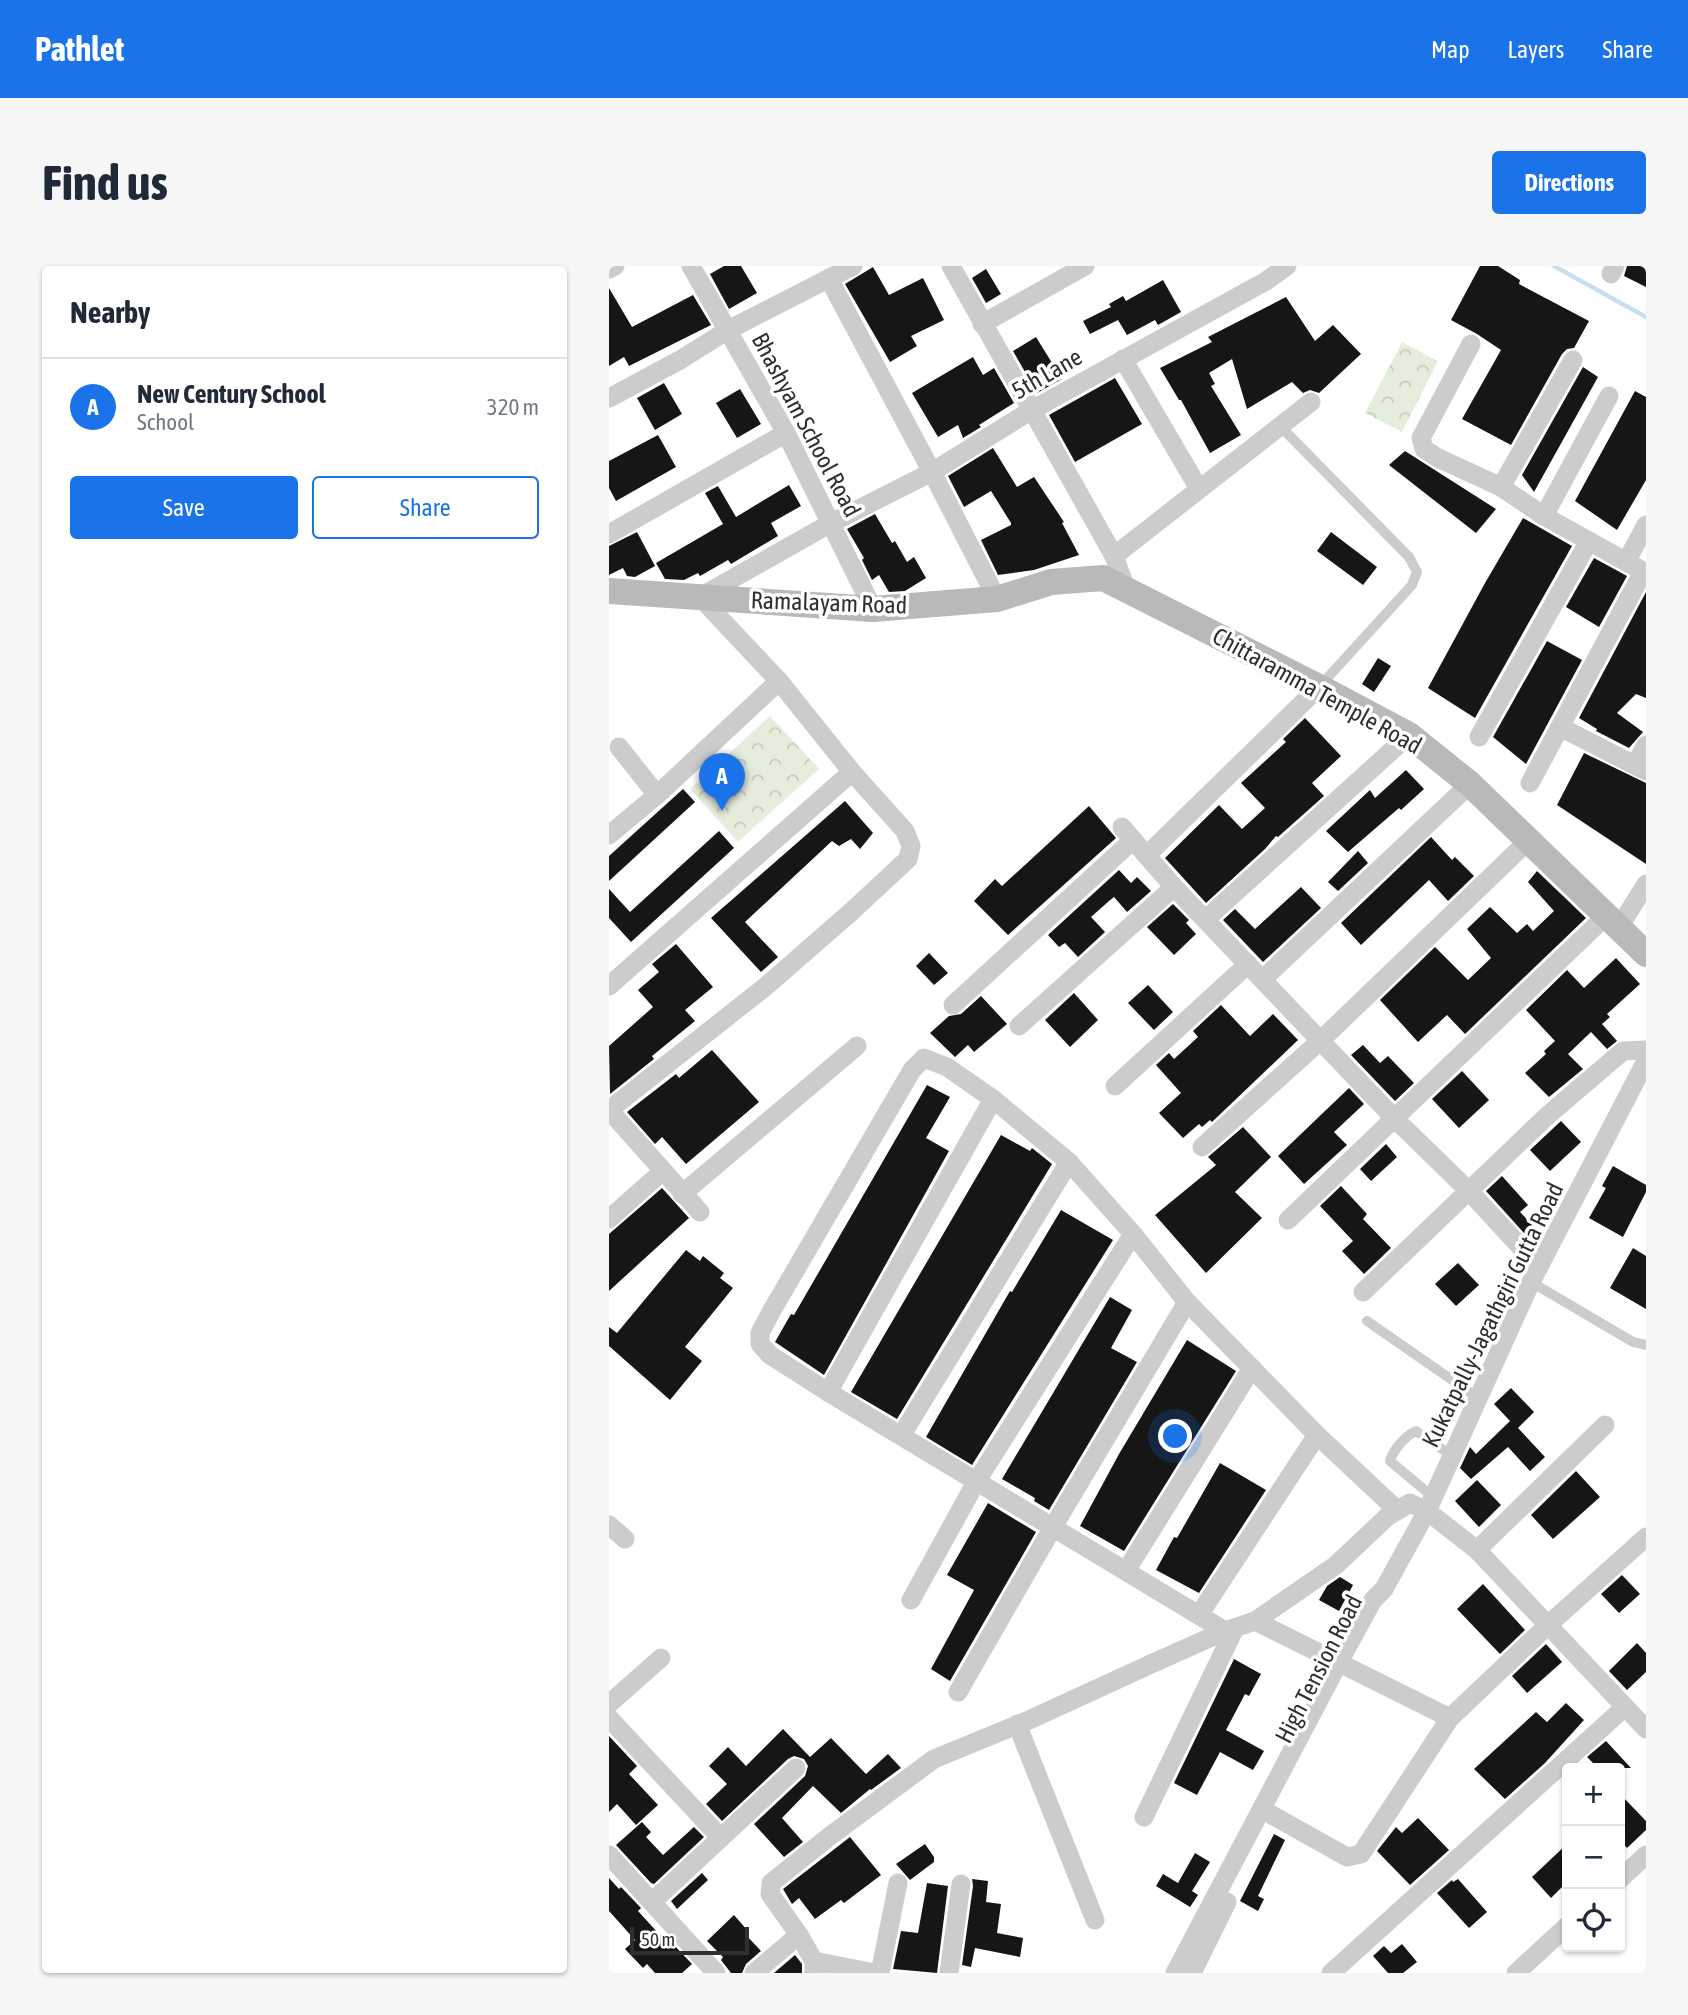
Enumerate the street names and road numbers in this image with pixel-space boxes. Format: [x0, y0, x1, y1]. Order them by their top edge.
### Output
street label: Bhashyam School Road [747, 328, 866, 521]
street label: 5th Lane [1007, 343, 1086, 404]
street label: Ramalayam Road [750, 586, 908, 619]
street label: Chittaramma Temple Road [1208, 622, 1426, 759]
street label: Kukatpally-Jagathgiri Gutta Road [1417, 1178, 1569, 1452]
street label: High Tension Road [1270, 1590, 1367, 1747]

